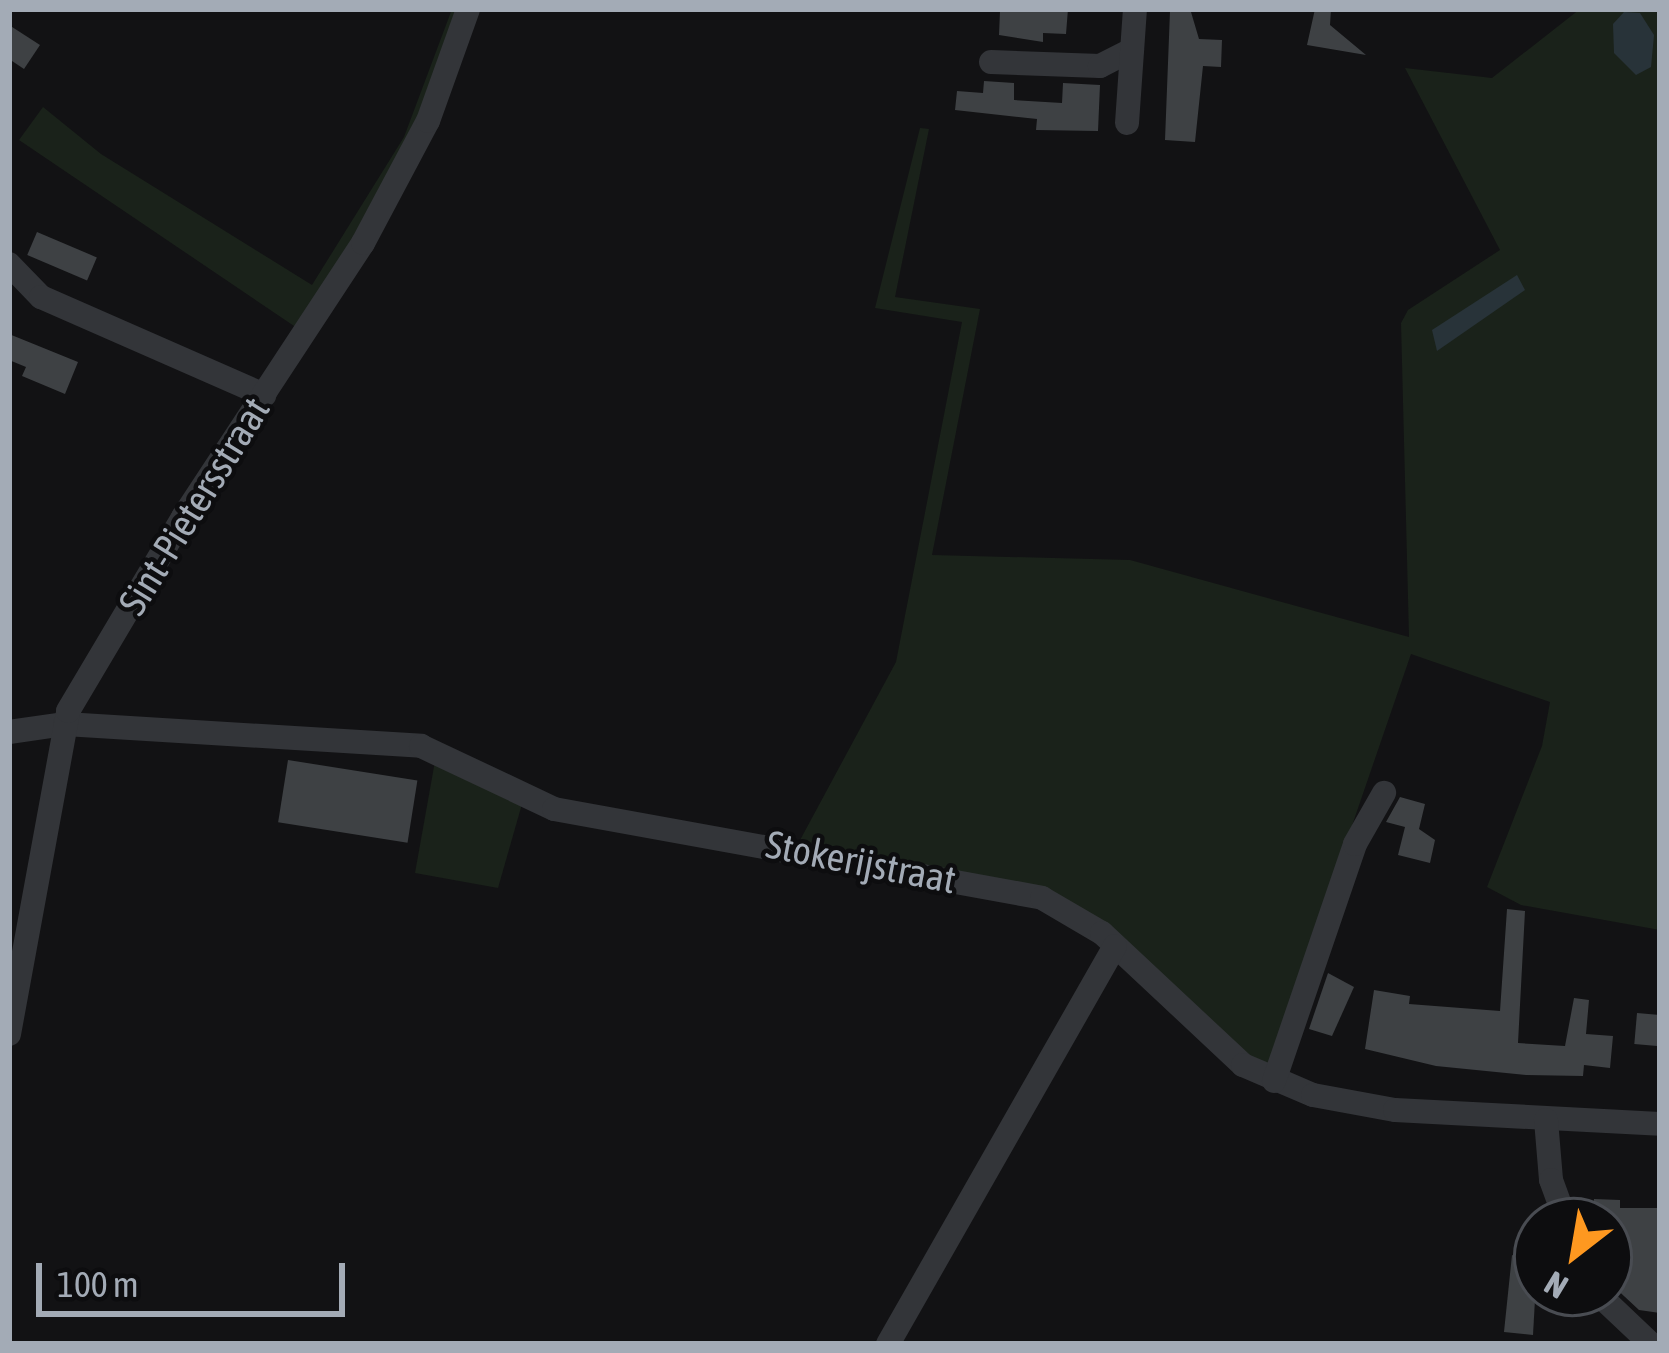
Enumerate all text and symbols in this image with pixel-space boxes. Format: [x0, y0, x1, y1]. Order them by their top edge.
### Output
street label: Sint-Pietersstraat [109, 389, 279, 623]
street label: Stokerijstraat [762, 821, 960, 903]
north arrow [1513, 1197, 1633, 1317]
scale bar [42, 1239, 351, 1313]
text: 100 m [57, 1263, 139, 1305]
text: N [1538, 1264, 1574, 1307]

